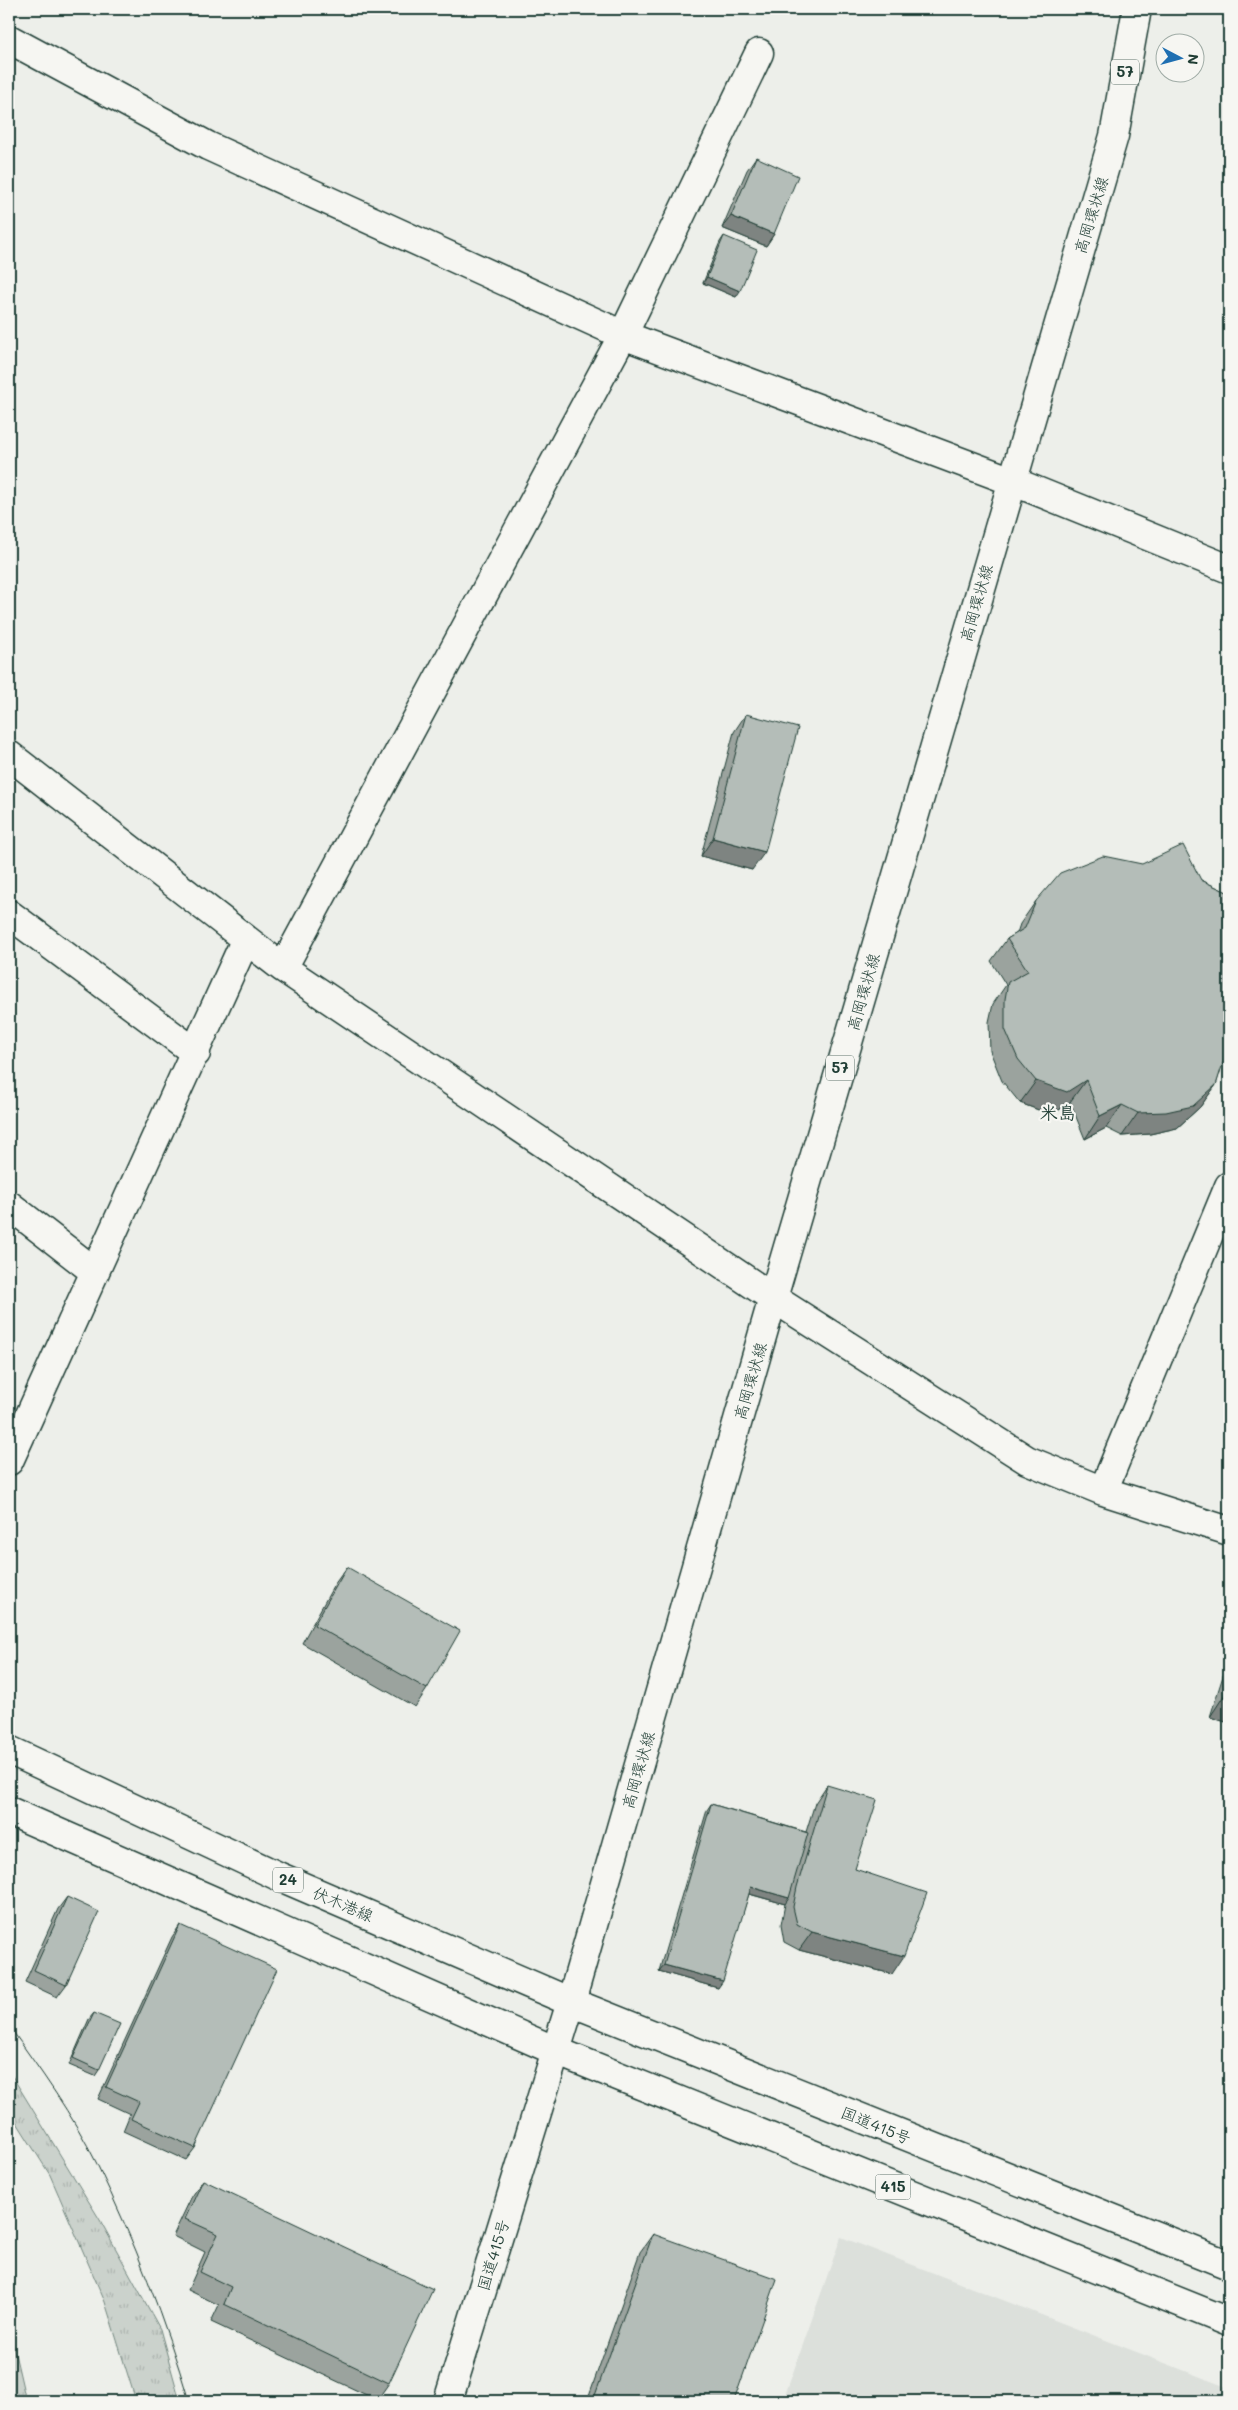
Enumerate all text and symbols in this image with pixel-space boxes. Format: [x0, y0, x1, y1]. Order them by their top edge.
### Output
north arrow [1156, 32, 1206, 82]
text: N [1183, 53, 1203, 66]
road number: 57 [1111, 60, 1139, 84]
street label: 高岡環状線 [1069, 174, 1112, 256]
street label: 高岡環状線 [954, 562, 997, 644]
street label: 高岡環状線 [841, 951, 884, 1033]
road number: 57 [826, 1056, 854, 1080]
district label: 米島 [1040, 1100, 1076, 1124]
street label: 高岡環状線 [728, 1340, 771, 1422]
street label: 高岡環状線 [616, 1729, 659, 1811]
road number: 24 [273, 1868, 303, 1892]
street label: 伏木港線 [310, 1881, 377, 1926]
street label: 国道415号 [838, 2101, 914, 2148]
road number: 415 [876, 2174, 910, 2200]
street label: 国道415号 [472, 2216, 513, 2293]

